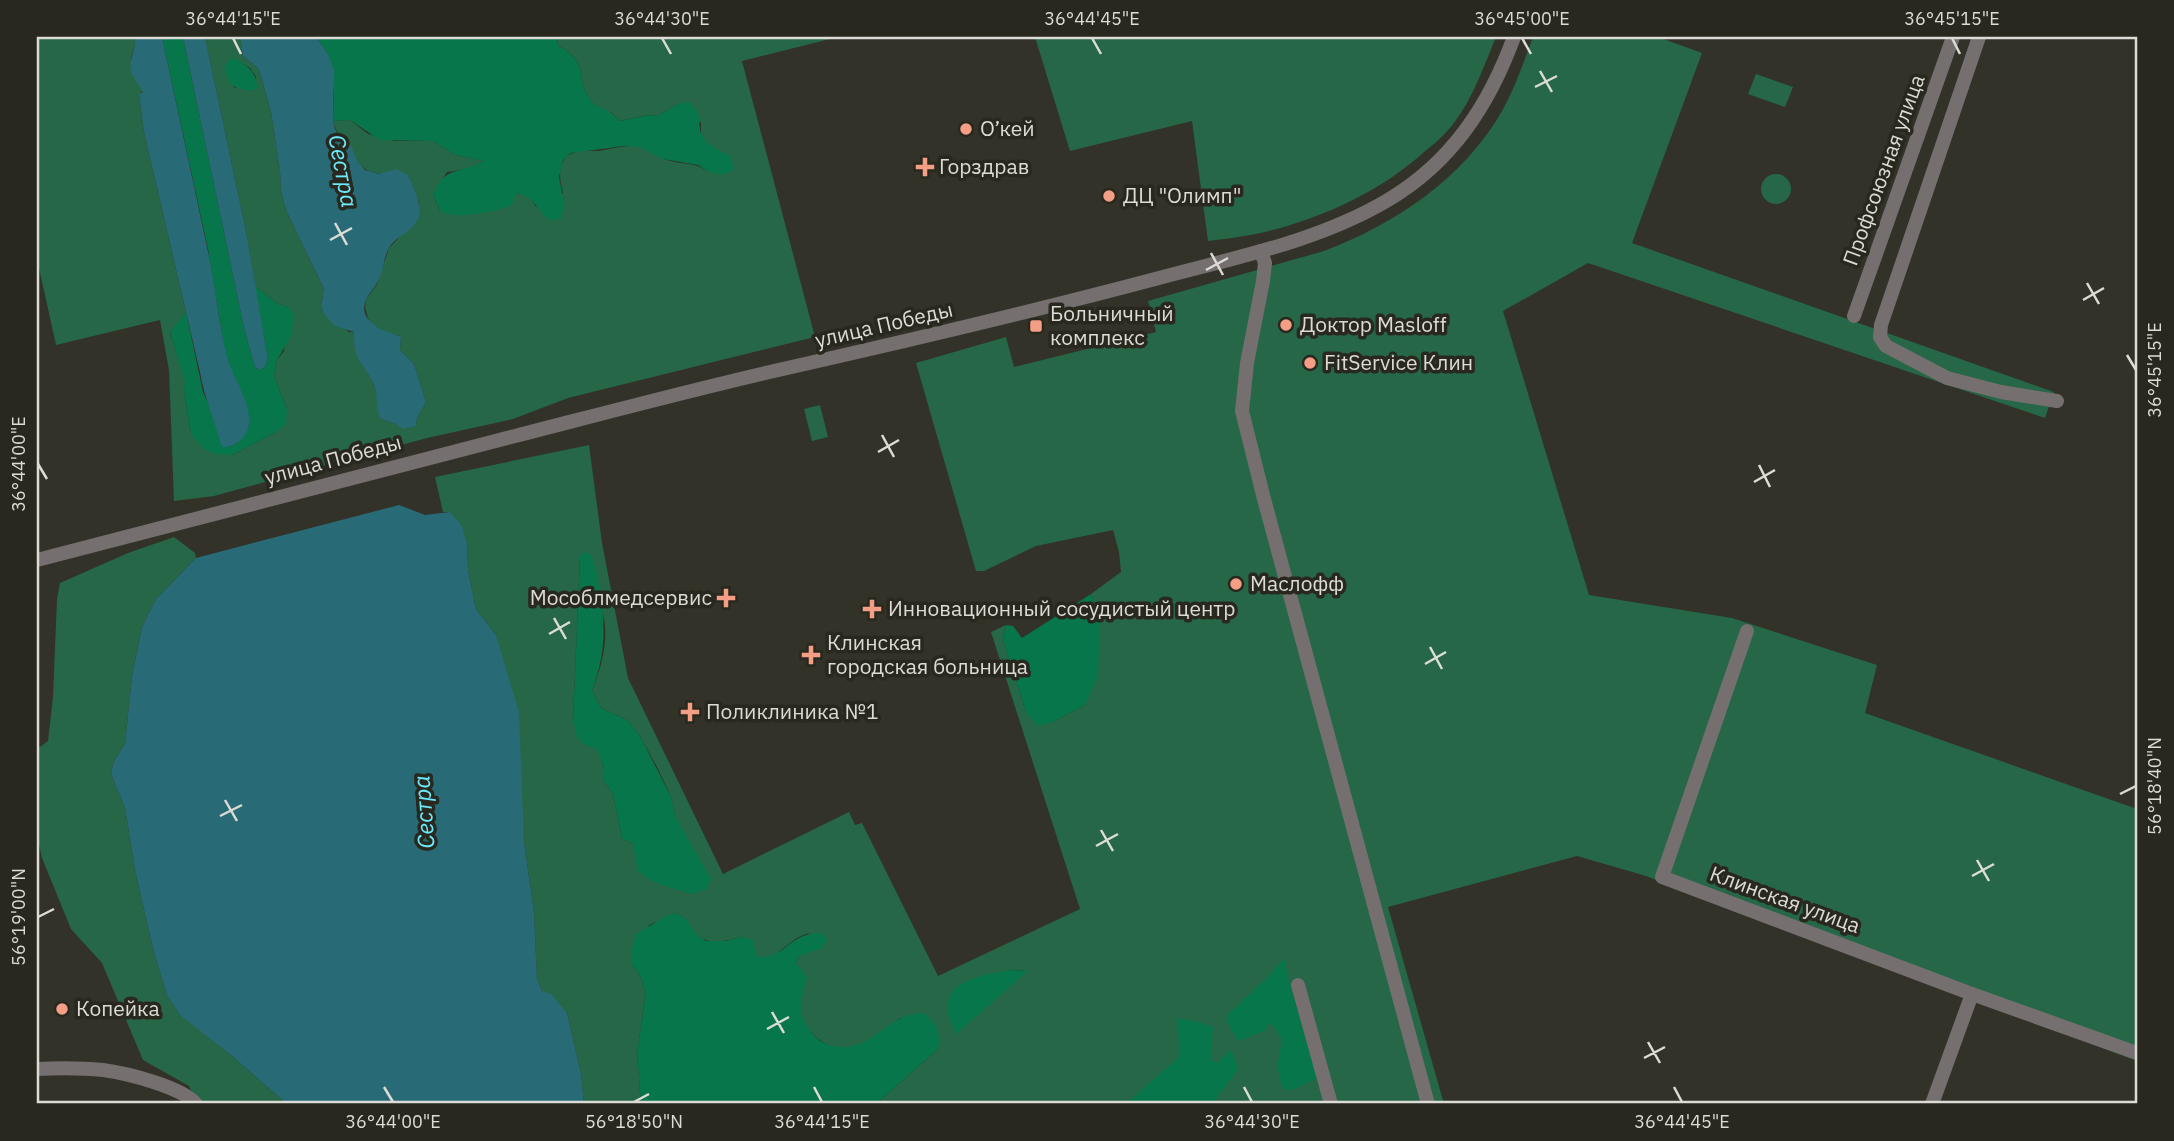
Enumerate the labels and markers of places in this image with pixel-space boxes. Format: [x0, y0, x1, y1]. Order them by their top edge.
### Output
place label: О’кей [980, 114, 1035, 142]
marker: О’кей [958, 121, 974, 137]
place label: Горздрав [939, 152, 1029, 180]
marker: Горздрав [917, 159, 933, 175]
place label: ДЦ "Олимп" [1123, 181, 1241, 209]
marker: ДЦ "Олимп" [1101, 188, 1117, 204]
place label: Больничный комплекс [1050, 299, 1174, 351]
place label: Доктор Masloff [1300, 310, 1447, 338]
marker: Доктор Masloff [1278, 317, 1294, 333]
marker: Больничный комплекс [1028, 318, 1044, 334]
place label: FitService Клин [1324, 348, 1473, 376]
marker: FitService Клин [1302, 355, 1318, 371]
place label: Маслофф [1250, 569, 1344, 597]
marker: Маслофф [1228, 576, 1244, 592]
place label: Мособлмедсервис [530, 583, 712, 611]
marker: Мособлмедсервис [718, 590, 734, 606]
place label: Инновационный сосудистый центр [888, 594, 1235, 622]
marker: Инновационный сосудистый центр [862, 599, 882, 619]
place label: Клинская городская больница [827, 628, 1028, 680]
marker: Клинская городская больница [801, 645, 821, 665]
place label: Поликлиника №1 [706, 697, 879, 725]
marker: Поликлиника №1 [680, 702, 700, 722]
place label: Копейка [76, 994, 160, 1022]
marker: Копейка [54, 1001, 70, 1017]

